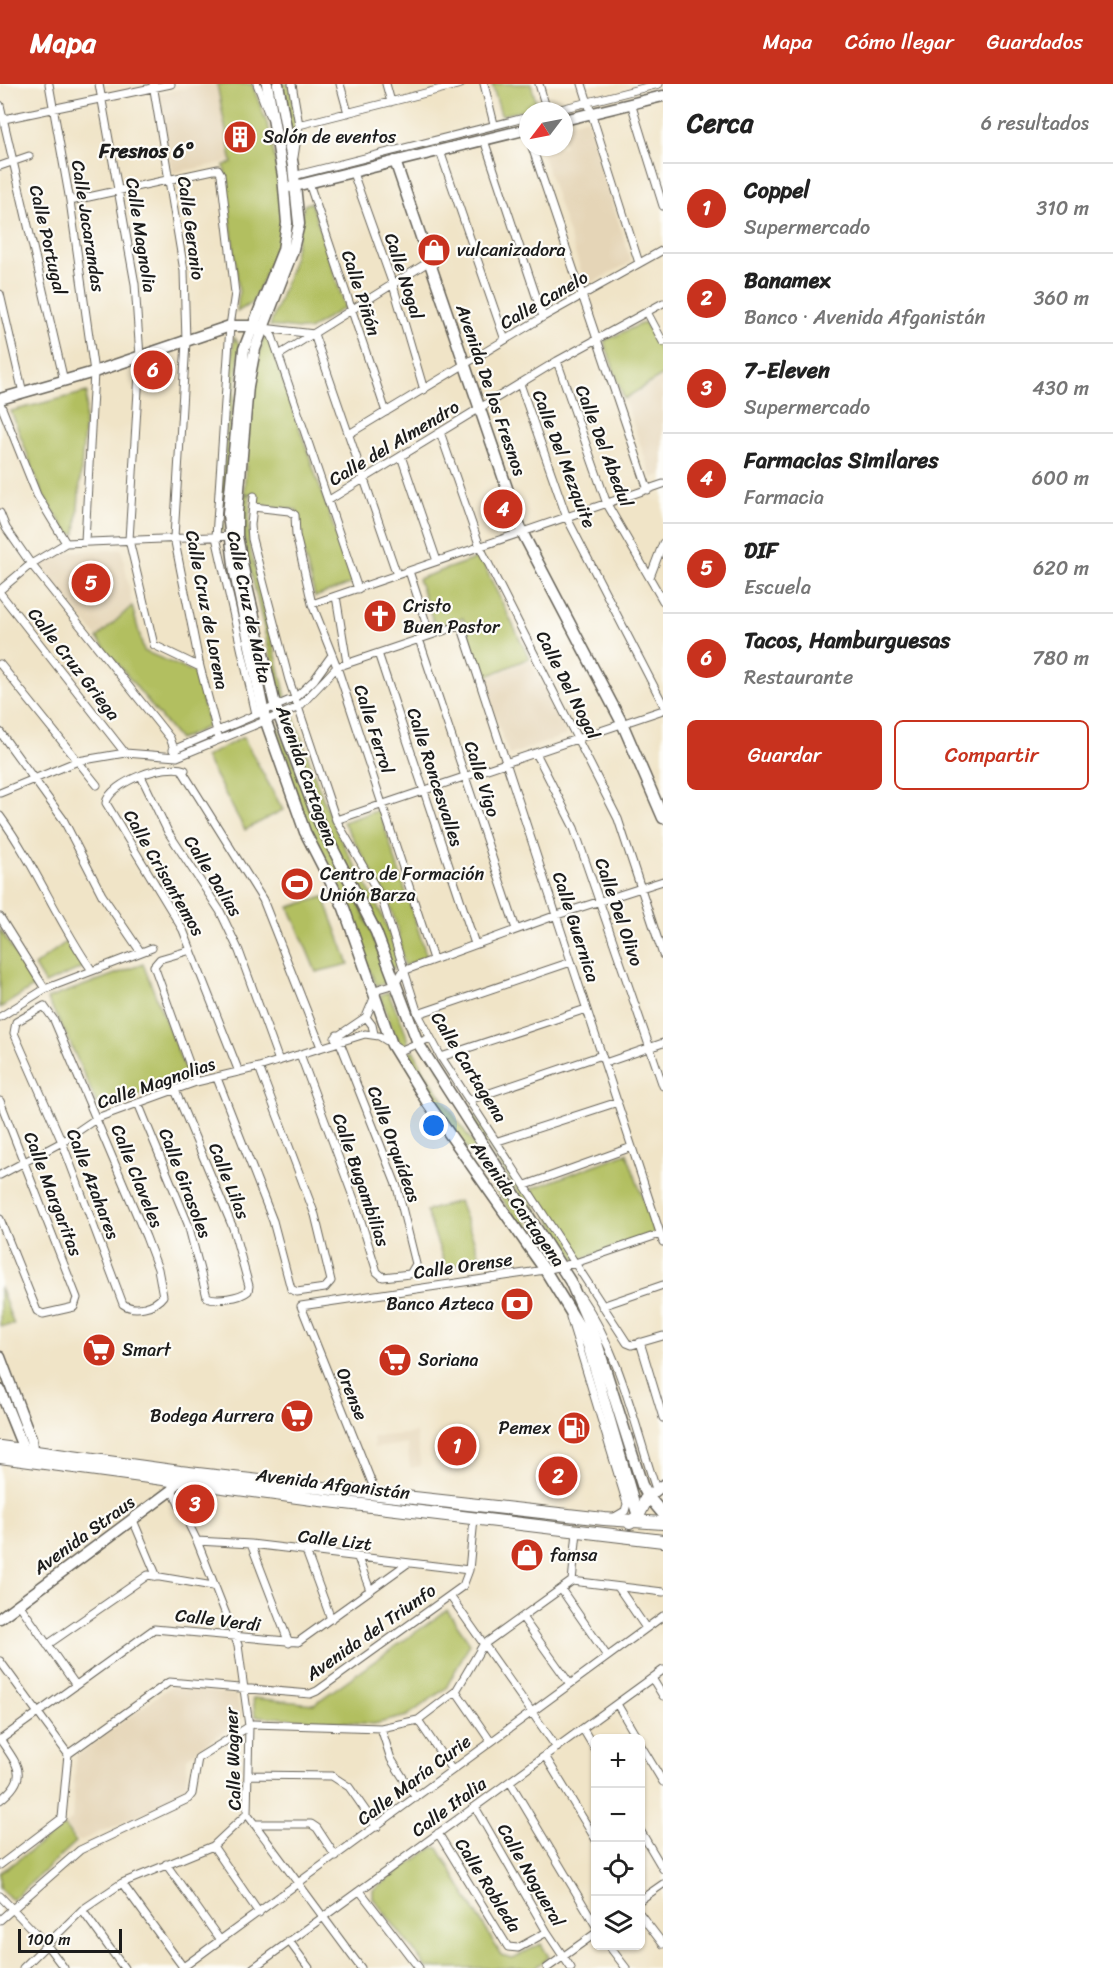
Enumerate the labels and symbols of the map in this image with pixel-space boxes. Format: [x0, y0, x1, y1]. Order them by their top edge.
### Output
north arrow [519, 102, 573, 156]
building icon: Salón de eventos [222, 119, 258, 155]
place label: Salón de eventos [263, 121, 397, 153]
district label: Fresnos 6° [98, 134, 194, 169]
street label: Calle Jacarandas [62, 158, 114, 295]
street label: Calle Geranio [168, 174, 214, 282]
street label: Calle Magnolia [116, 175, 166, 295]
street label: Calle Portugal [20, 182, 76, 299]
street label: Calle Nogal [375, 229, 433, 324]
shop icon: vulcanizadora [416, 232, 452, 268]
place label: vulcanizadora [457, 234, 565, 266]
street label: Calle Piñón [332, 246, 390, 340]
street label: Calle Canelo [494, 262, 594, 338]
street label: Avenida De los Fresnos [446, 299, 536, 481]
pin: 6 [134, 348, 172, 392]
street label: Calle Del Abedul [566, 380, 642, 513]
street label: Calle Del Mezquite [523, 385, 605, 533]
street label: Calle del Almendro [322, 391, 466, 495]
pin: 4 [484, 486, 522, 532]
street label: Calle Cruz de Lorena [176, 528, 238, 692]
street label: Calle Cruz de Malta [217, 528, 281, 686]
pin: 5 [72, 560, 110, 606]
place label: Cristo Buen Pastor [403, 590, 501, 643]
church icon: Cristo Buen Pastor [362, 598, 398, 634]
street label: Calle Cruz Griega [19, 600, 129, 728]
street label: Calle Del Nogal [527, 625, 610, 746]
street label: Calle Ferrol [345, 680, 404, 779]
street label: Avenida Cartagena [266, 700, 347, 851]
street label: Calle Roncesvalles [397, 703, 473, 851]
street label: Calle Vigo [455, 737, 509, 821]
street label: Calle Crisantemos [114, 803, 214, 943]
street label: Calle Dalias [175, 829, 251, 924]
street label: Calle Del Olivo [585, 853, 653, 971]
place label: Centro de Formación Unión Barza [320, 858, 484, 911]
sports icon: Centro de Formación Unión Barza [279, 866, 315, 902]
street label: Calle Guernica [543, 868, 609, 986]
street label: Calle Cartagena [422, 1005, 516, 1129]
street label: Calle Magnolias [92, 1048, 220, 1118]
street label: Calle Orquídeas [358, 1081, 430, 1207]
street label: Calle Bugambilias [323, 1109, 399, 1252]
your location [419, 1111, 448, 1140]
street label: Calle Claveles [102, 1119, 173, 1233]
street label: Calle Girasoles [149, 1123, 221, 1243]
street label: Calle Azahares [57, 1124, 129, 1245]
street label: Calle Margaritas [15, 1127, 92, 1262]
street label: Avenida Cartagena [462, 1133, 574, 1274]
street label: Calle Lilas [199, 1138, 259, 1225]
street label: Calle Orense [412, 1243, 514, 1289]
bank icon: Banco Azteca [499, 1286, 535, 1322]
place label: Banco Azteca [386, 1288, 494, 1320]
supermarket icon: Smart [81, 1332, 117, 1368]
place label: Smart [122, 1334, 172, 1366]
supermarket icon: Soriana [377, 1342, 413, 1378]
place label: Soriana [418, 1344, 479, 1376]
street label: Orense [327, 1363, 377, 1425]
supermarket icon: Bodega Aurrera [279, 1398, 315, 1434]
place label: Bodega Aurrera [150, 1400, 274, 1432]
fuel station icon: Pemex [556, 1410, 592, 1446]
place label: Pemex [499, 1412, 552, 1444]
pin: 1 [438, 1424, 476, 1468]
pin: 2 [538, 1454, 578, 1498]
street label: Avenida Afganistán [253, 1459, 412, 1509]
pin: 3 [176, 1482, 214, 1526]
street label: Avenida Straus [25, 1486, 142, 1584]
street label: Calle Lizt [296, 1520, 374, 1560]
shop icon: famsa [509, 1537, 545, 1573]
place label: famsa [550, 1539, 598, 1571]
street label: Avenida del Triunfo [298, 1575, 443, 1690]
street label: Calle Verdi [174, 1599, 263, 1641]
street label: Calle Wagner [215, 1705, 251, 1811]
street label: Calle María Curie [350, 1726, 478, 1834]
street label: Calle Italia [404, 1768, 494, 1846]
street label: Calle Nogueral [488, 1817, 574, 1934]
street label: Calle Robleda [446, 1831, 530, 1940]
scale bar [18, 1926, 122, 1954]

